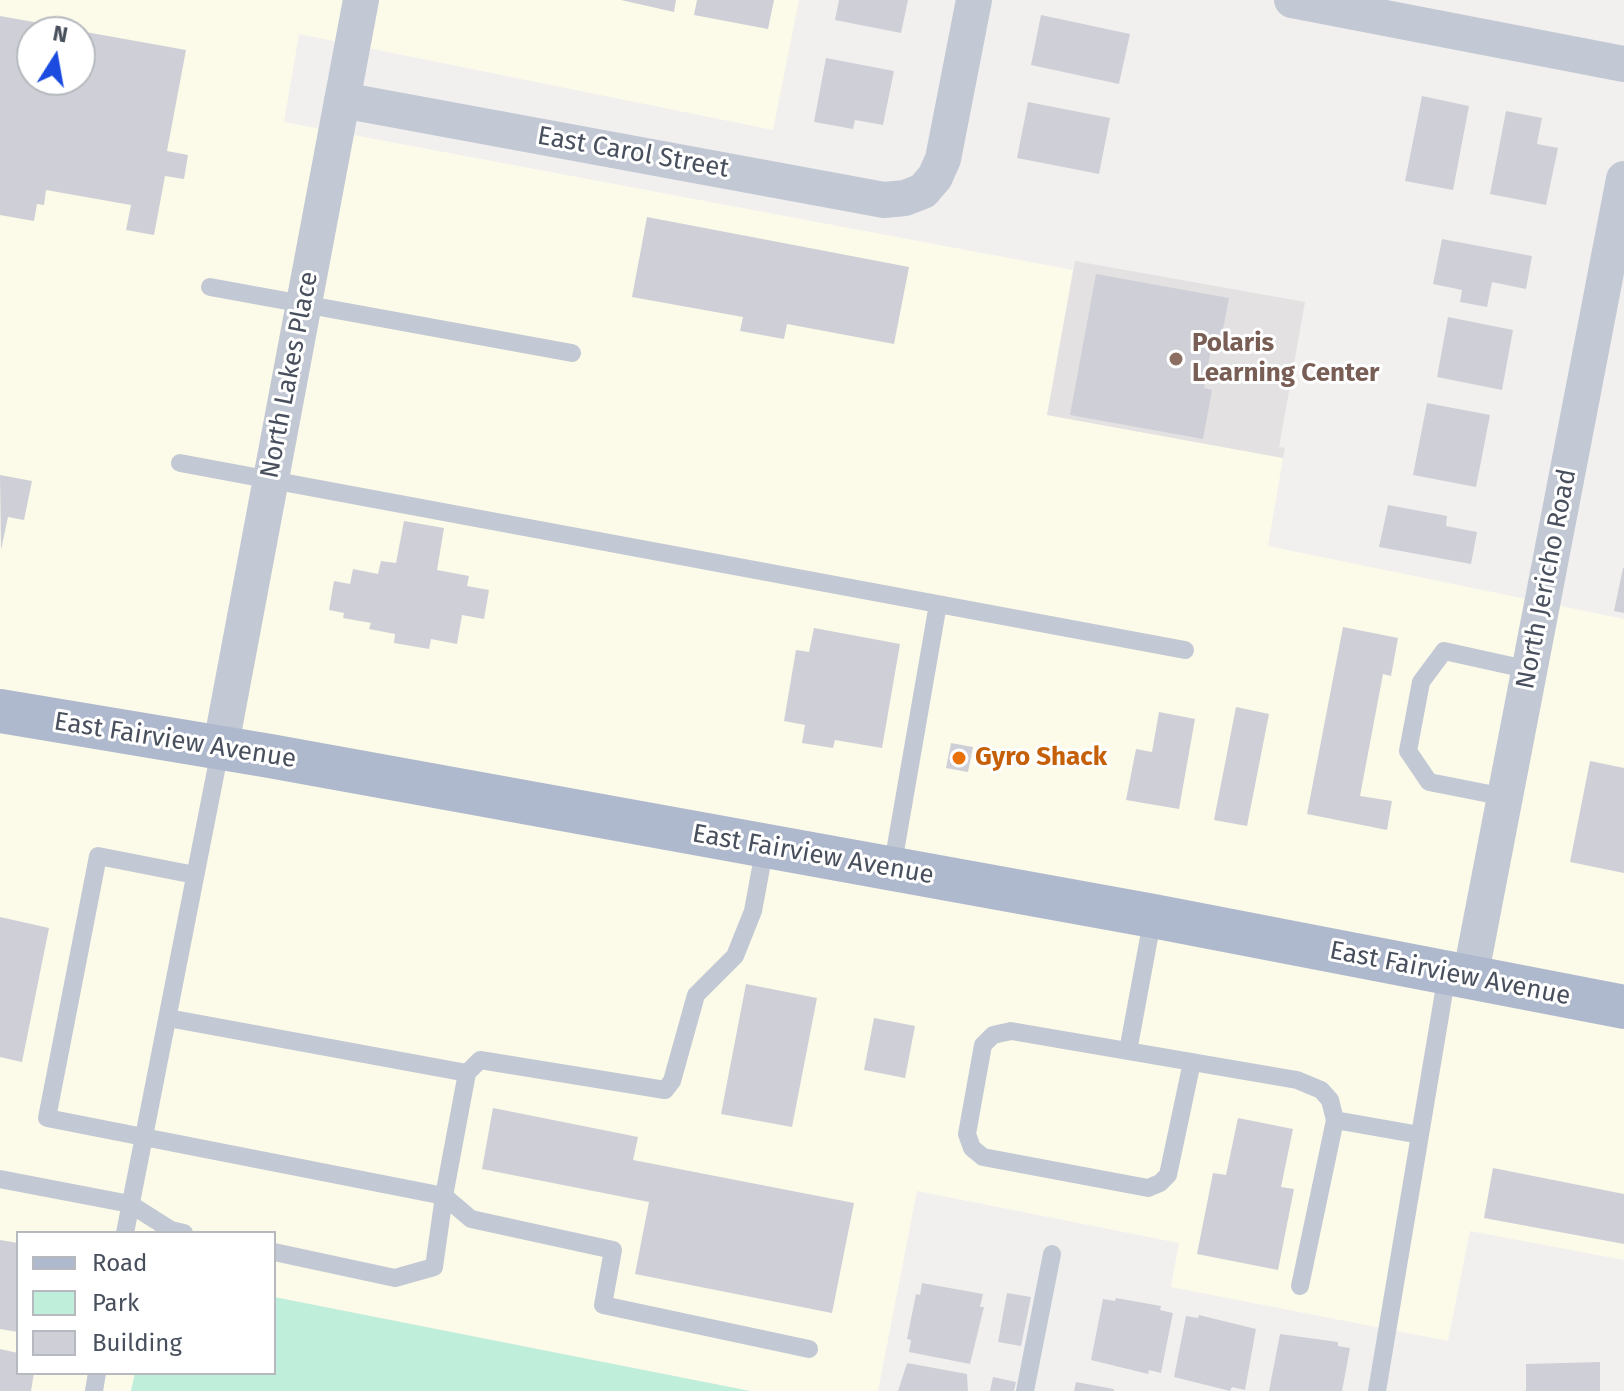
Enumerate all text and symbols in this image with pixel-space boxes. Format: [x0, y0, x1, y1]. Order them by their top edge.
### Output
north arrow [16, 16, 96, 96]
text: N [51, 19, 70, 49]
street label: East Carol Street [535, 121, 731, 185]
street label: North Lakes Place [255, 269, 325, 481]
place label: Polaris Learning Center [1192, 328, 1379, 390]
marker: Polaris Learning Center [1167, 350, 1185, 368]
street label: North Jericho Road [1510, 466, 1584, 692]
street label: East Fairview Avenue [52, 706, 298, 776]
place label: Gyro Shack [975, 742, 1107, 774]
marker: Gyro Shack [950, 749, 968, 767]
street label: East Fairview Avenue [690, 818, 936, 892]
street label: East Fairview Avenue [1327, 935, 1573, 1013]
legend [16, 1231, 276, 1375]
text: Road [92, 1249, 147, 1277]
text: Park [92, 1289, 139, 1317]
text: Building [92, 1329, 182, 1357]

